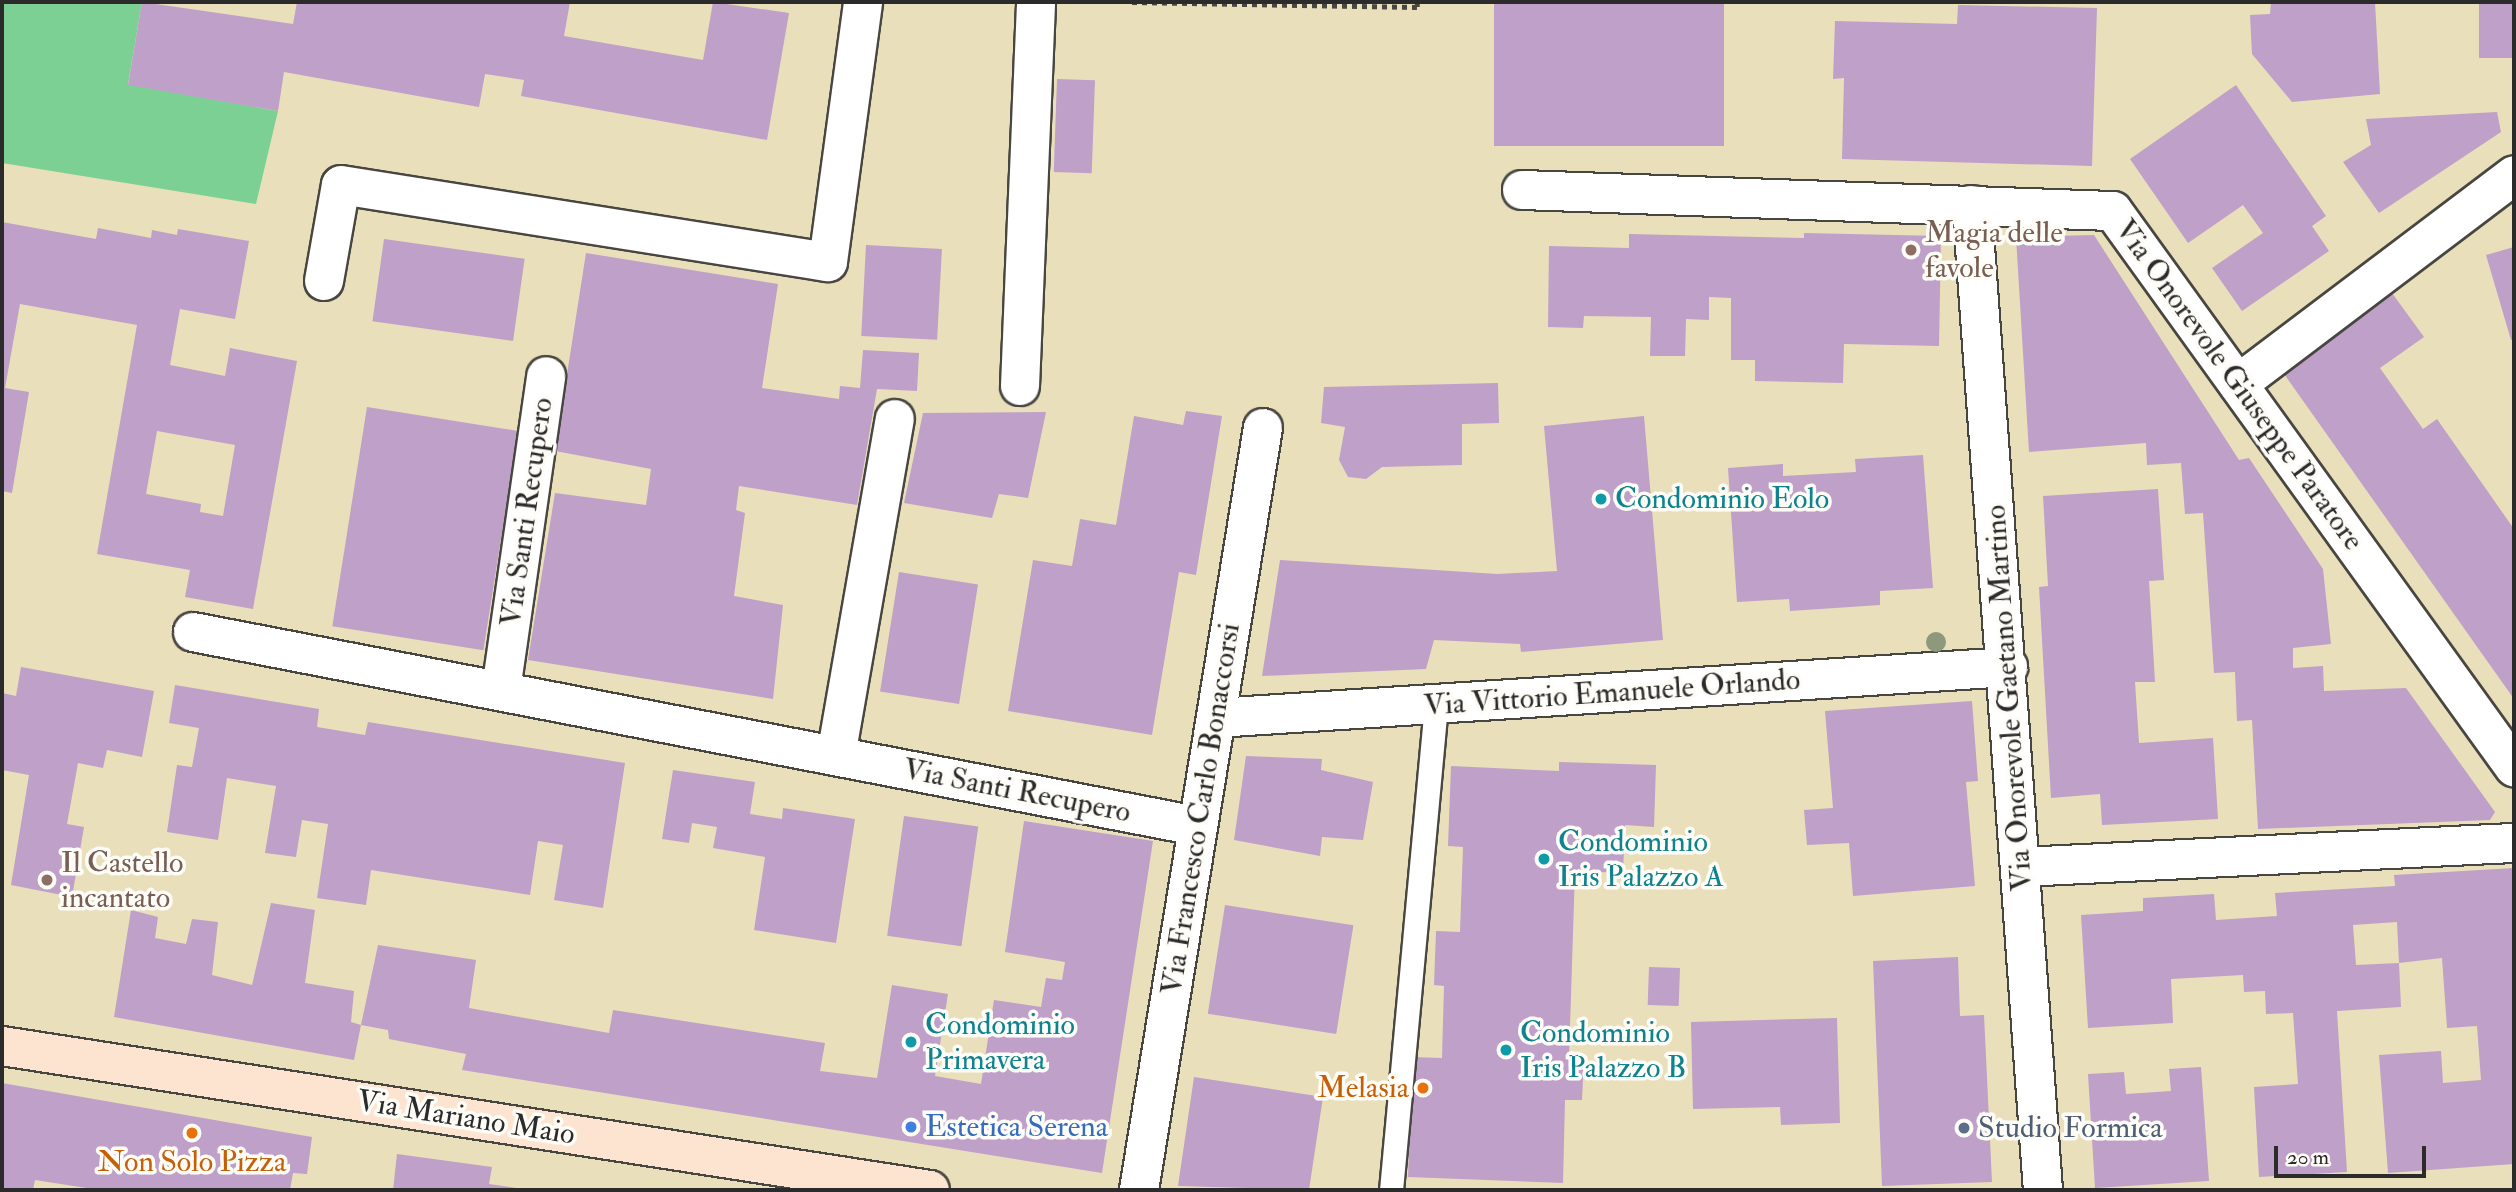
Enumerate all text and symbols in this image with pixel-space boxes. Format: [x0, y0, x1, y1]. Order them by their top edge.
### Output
street label: Via Onorevole Giuseppe Paratore [2107, 213, 2371, 557]
place label: Magia delle favole [1925, 215, 2063, 286]
marker: Magia delle favole [1903, 242, 1919, 258]
street label: Via Santi Recupero [493, 395, 561, 629]
place label: Condominio Eolo [1615, 481, 1829, 517]
marker: Condominio Eolo [1593, 491, 1609, 507]
street label: Via Onorevole Gaetano Martino [1978, 504, 2040, 892]
street label: Via Francesco Carlo Bonaccorsi [1154, 621, 1248, 997]
street label: Via Vittorio Emanuele Orlando [1423, 662, 1801, 724]
street label: Via Santi Recupero [900, 751, 1134, 831]
place label: Condominio Iris Palazzo A [1558, 824, 1724, 894]
place label: Il Castello incantato [61, 845, 184, 916]
marker: Condominio Iris Palazzo A [1536, 851, 1552, 867]
marker: Il Castello incantato [39, 872, 55, 888]
place label: Condominio Primavera [925, 1007, 1075, 1078]
place label: Condominio Iris Palazzo B [1520, 1015, 1687, 1086]
marker: Condominio Primavera [903, 1034, 919, 1050]
marker: Condominio Iris Palazzo B [1498, 1042, 1514, 1058]
place label: Melasia [1317, 1070, 1409, 1106]
marker: Melasia [1415, 1080, 1431, 1096]
street label: Via Mariano Maio [355, 1083, 577, 1153]
place label: Estetica Serena [925, 1109, 1108, 1145]
place label: Studio Formica [1978, 1110, 2163, 1146]
marker: Estetica Serena [903, 1119, 919, 1135]
marker: Studio Formica [1956, 1120, 1972, 1136]
marker: Non Solo Pizza [184, 1125, 200, 1141]
scale bar [2278, 1132, 2430, 1176]
place label: Non Solo Pizza [98, 1144, 286, 1180]
text: 20 m [2287, 1144, 2329, 1171]

